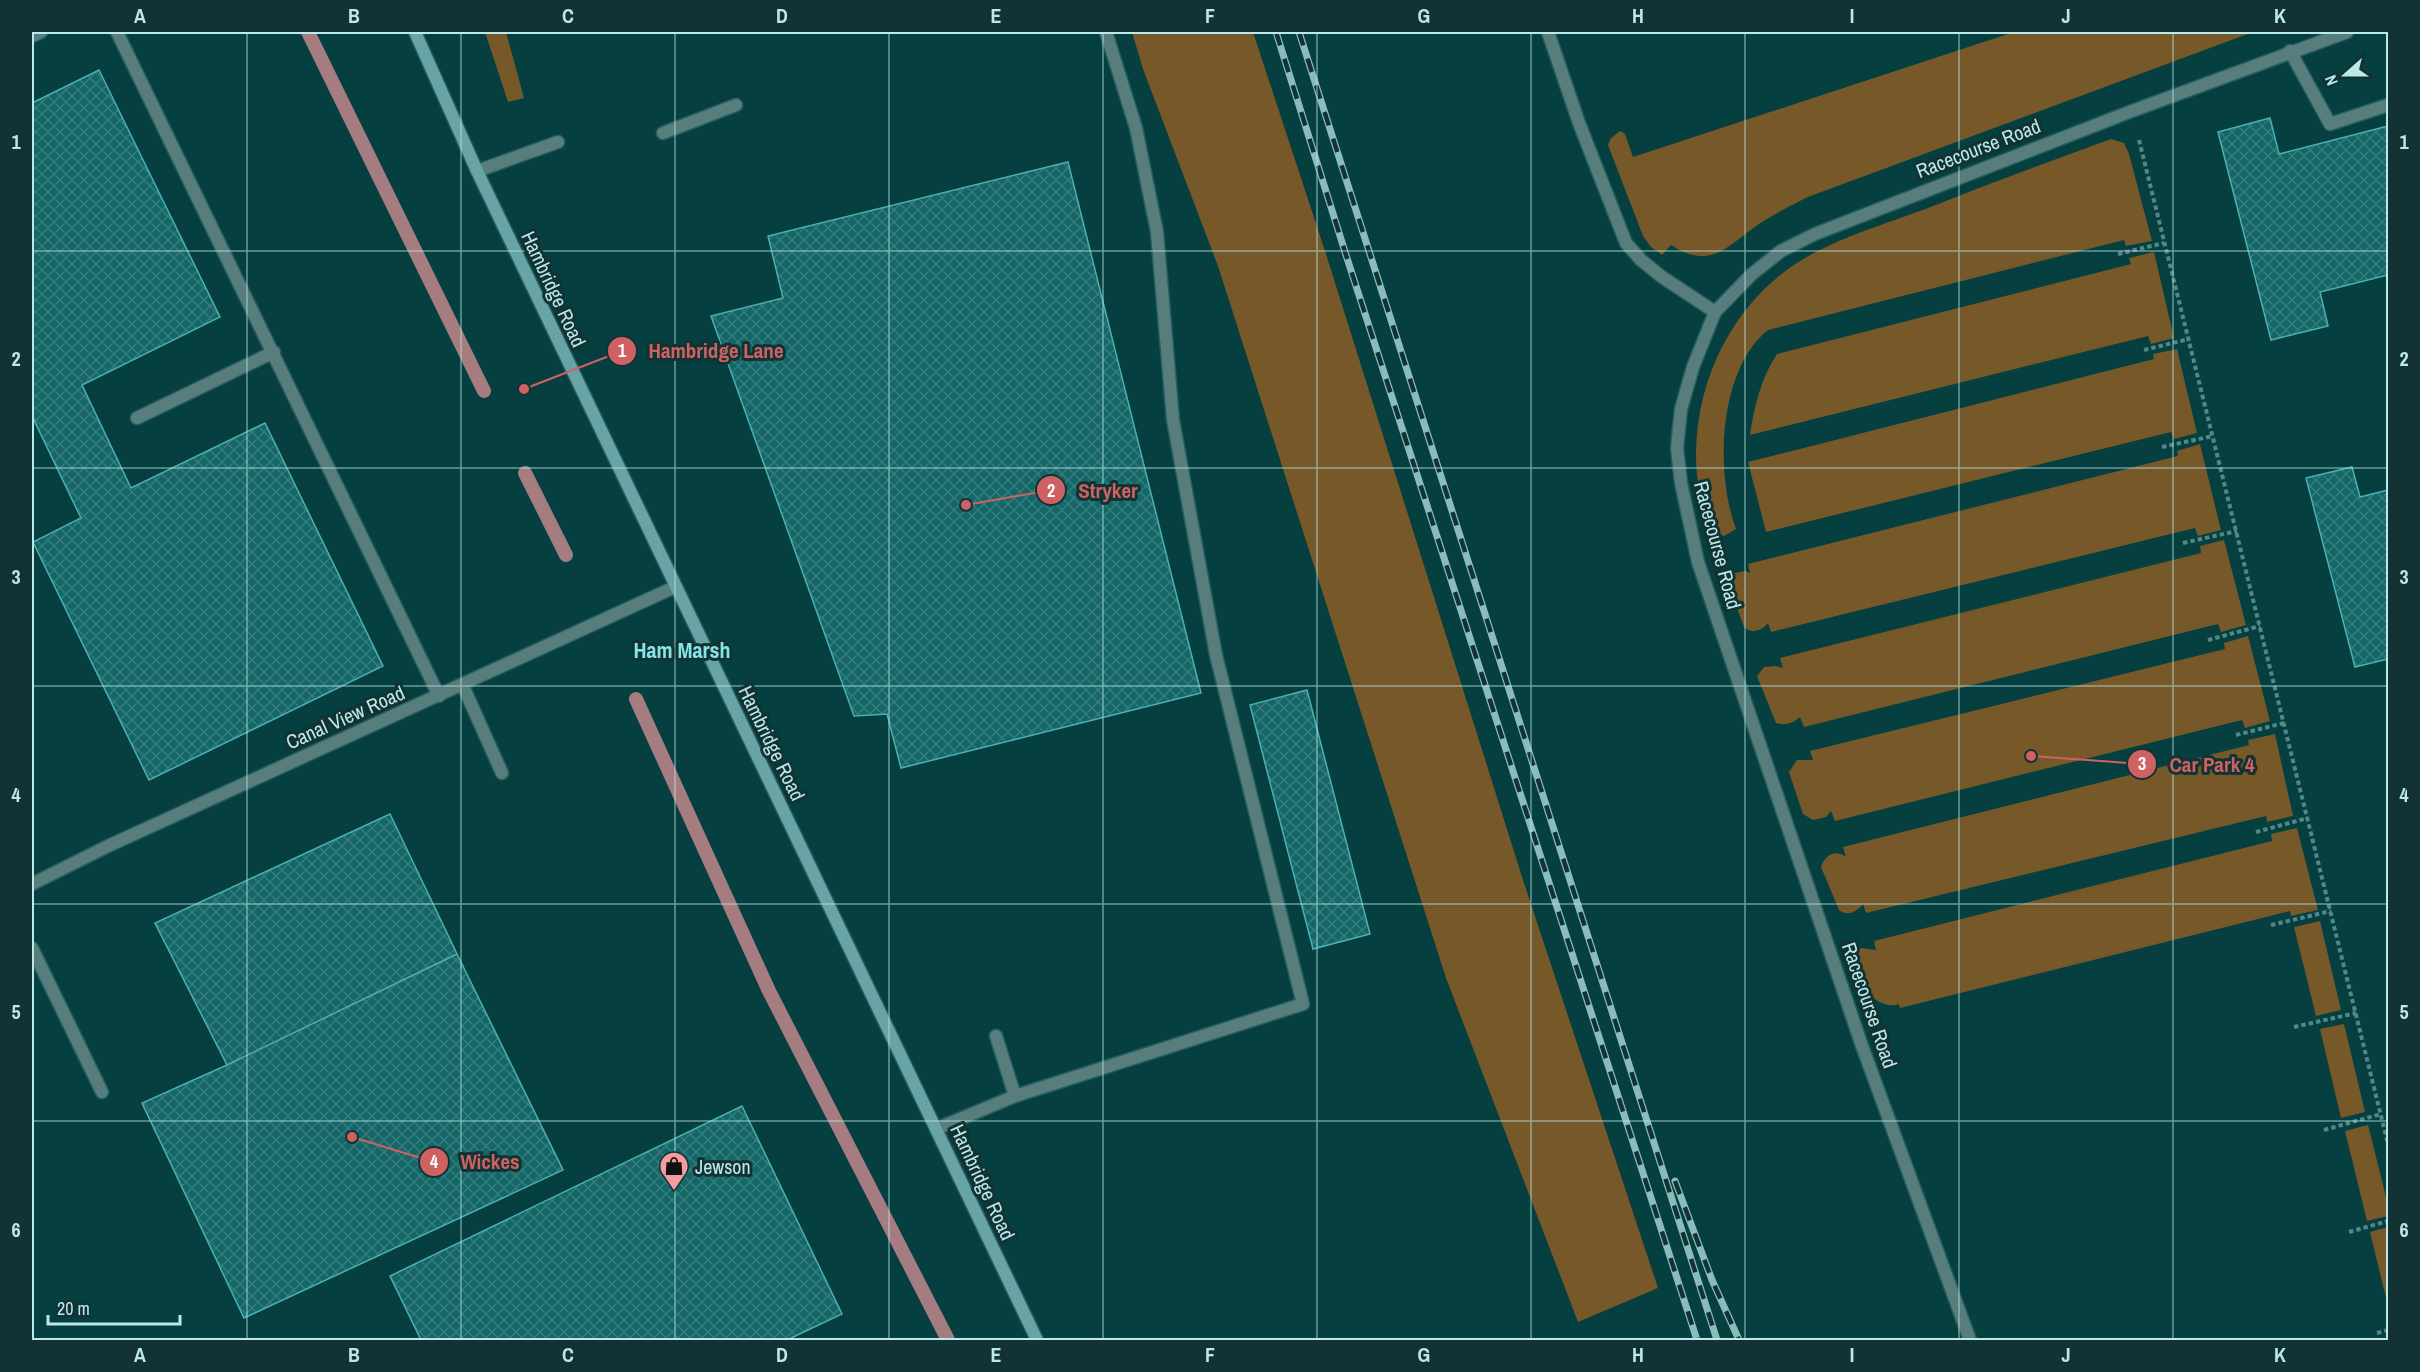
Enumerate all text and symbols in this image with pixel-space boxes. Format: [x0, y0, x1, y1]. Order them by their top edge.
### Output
text: A [134, 2, 146, 29]
text: B [348, 2, 360, 29]
text: C [562, 2, 574, 29]
text: D [776, 2, 788, 29]
text: E [991, 2, 1002, 29]
text: F [1205, 2, 1215, 29]
text: G [1418, 2, 1430, 29]
text: H [1632, 2, 1644, 29]
text: I [1850, 2, 1854, 29]
text: J [2061, 2, 2071, 29]
text: K [2274, 2, 2286, 29]
north arrow [2315, 45, 2375, 105]
text: N [2319, 72, 2343, 89]
street label: Racecourse Road [1912, 112, 2044, 184]
text: 1 [11, 128, 21, 155]
text: 1 [2399, 128, 2409, 155]
street label: Hambridge Road [515, 227, 593, 351]
callout: Hambridge Lane [607, 331, 796, 370]
text: Hambridge Lane [649, 336, 783, 365]
text: 1 [618, 338, 627, 363]
text: 2 [11, 345, 21, 372]
text: 2 [2399, 345, 2409, 372]
callout: Stryker [1036, 471, 1150, 510]
text: Stryker [1078, 476, 1138, 505]
text: 2 [1047, 478, 1055, 503]
street label: Racecourse Road [1688, 478, 1748, 612]
text: 3 [11, 563, 21, 590]
text: 3 [2399, 563, 2409, 590]
district label: Ham Marsh [633, 635, 731, 665]
street label: Canal View Road [281, 679, 409, 755]
street label: Hambridge Road [732, 681, 812, 805]
callout: Car Park 4 [2127, 745, 2266, 784]
text: Car Park 4 [2169, 750, 2255, 779]
text: 3 [2138, 751, 2146, 776]
text: 4 [11, 781, 21, 808]
text: 4 [2399, 781, 2409, 808]
street label: Racecourse Road [1836, 939, 1904, 1071]
text: 5 [11, 998, 21, 1025]
text: 5 [2399, 998, 2409, 1025]
street label: Hambridge Road [944, 1120, 1022, 1244]
callout: Wickes [419, 1142, 532, 1181]
text: Wickes [460, 1147, 520, 1176]
text: 4 [430, 1149, 439, 1174]
shop icon: Jewson [658, 1150, 690, 1192]
place label: Jewson [695, 1153, 751, 1180]
text: 6 [11, 1216, 21, 1243]
text: 6 [2399, 1216, 2409, 1243]
scale bar [48, 1288, 180, 1326]
text: 20 m [57, 1296, 90, 1321]
text: A [134, 1341, 146, 1368]
text: B [348, 1341, 360, 1368]
text: C [562, 1341, 574, 1368]
text: D [776, 1341, 788, 1368]
text: E [991, 1341, 1002, 1368]
text: F [1205, 1341, 1215, 1368]
text: G [1418, 1341, 1430, 1368]
text: H [1632, 1341, 1644, 1368]
text: I [1850, 1341, 1854, 1368]
text: J [2061, 1341, 2071, 1368]
text: K [2274, 1341, 2286, 1368]

